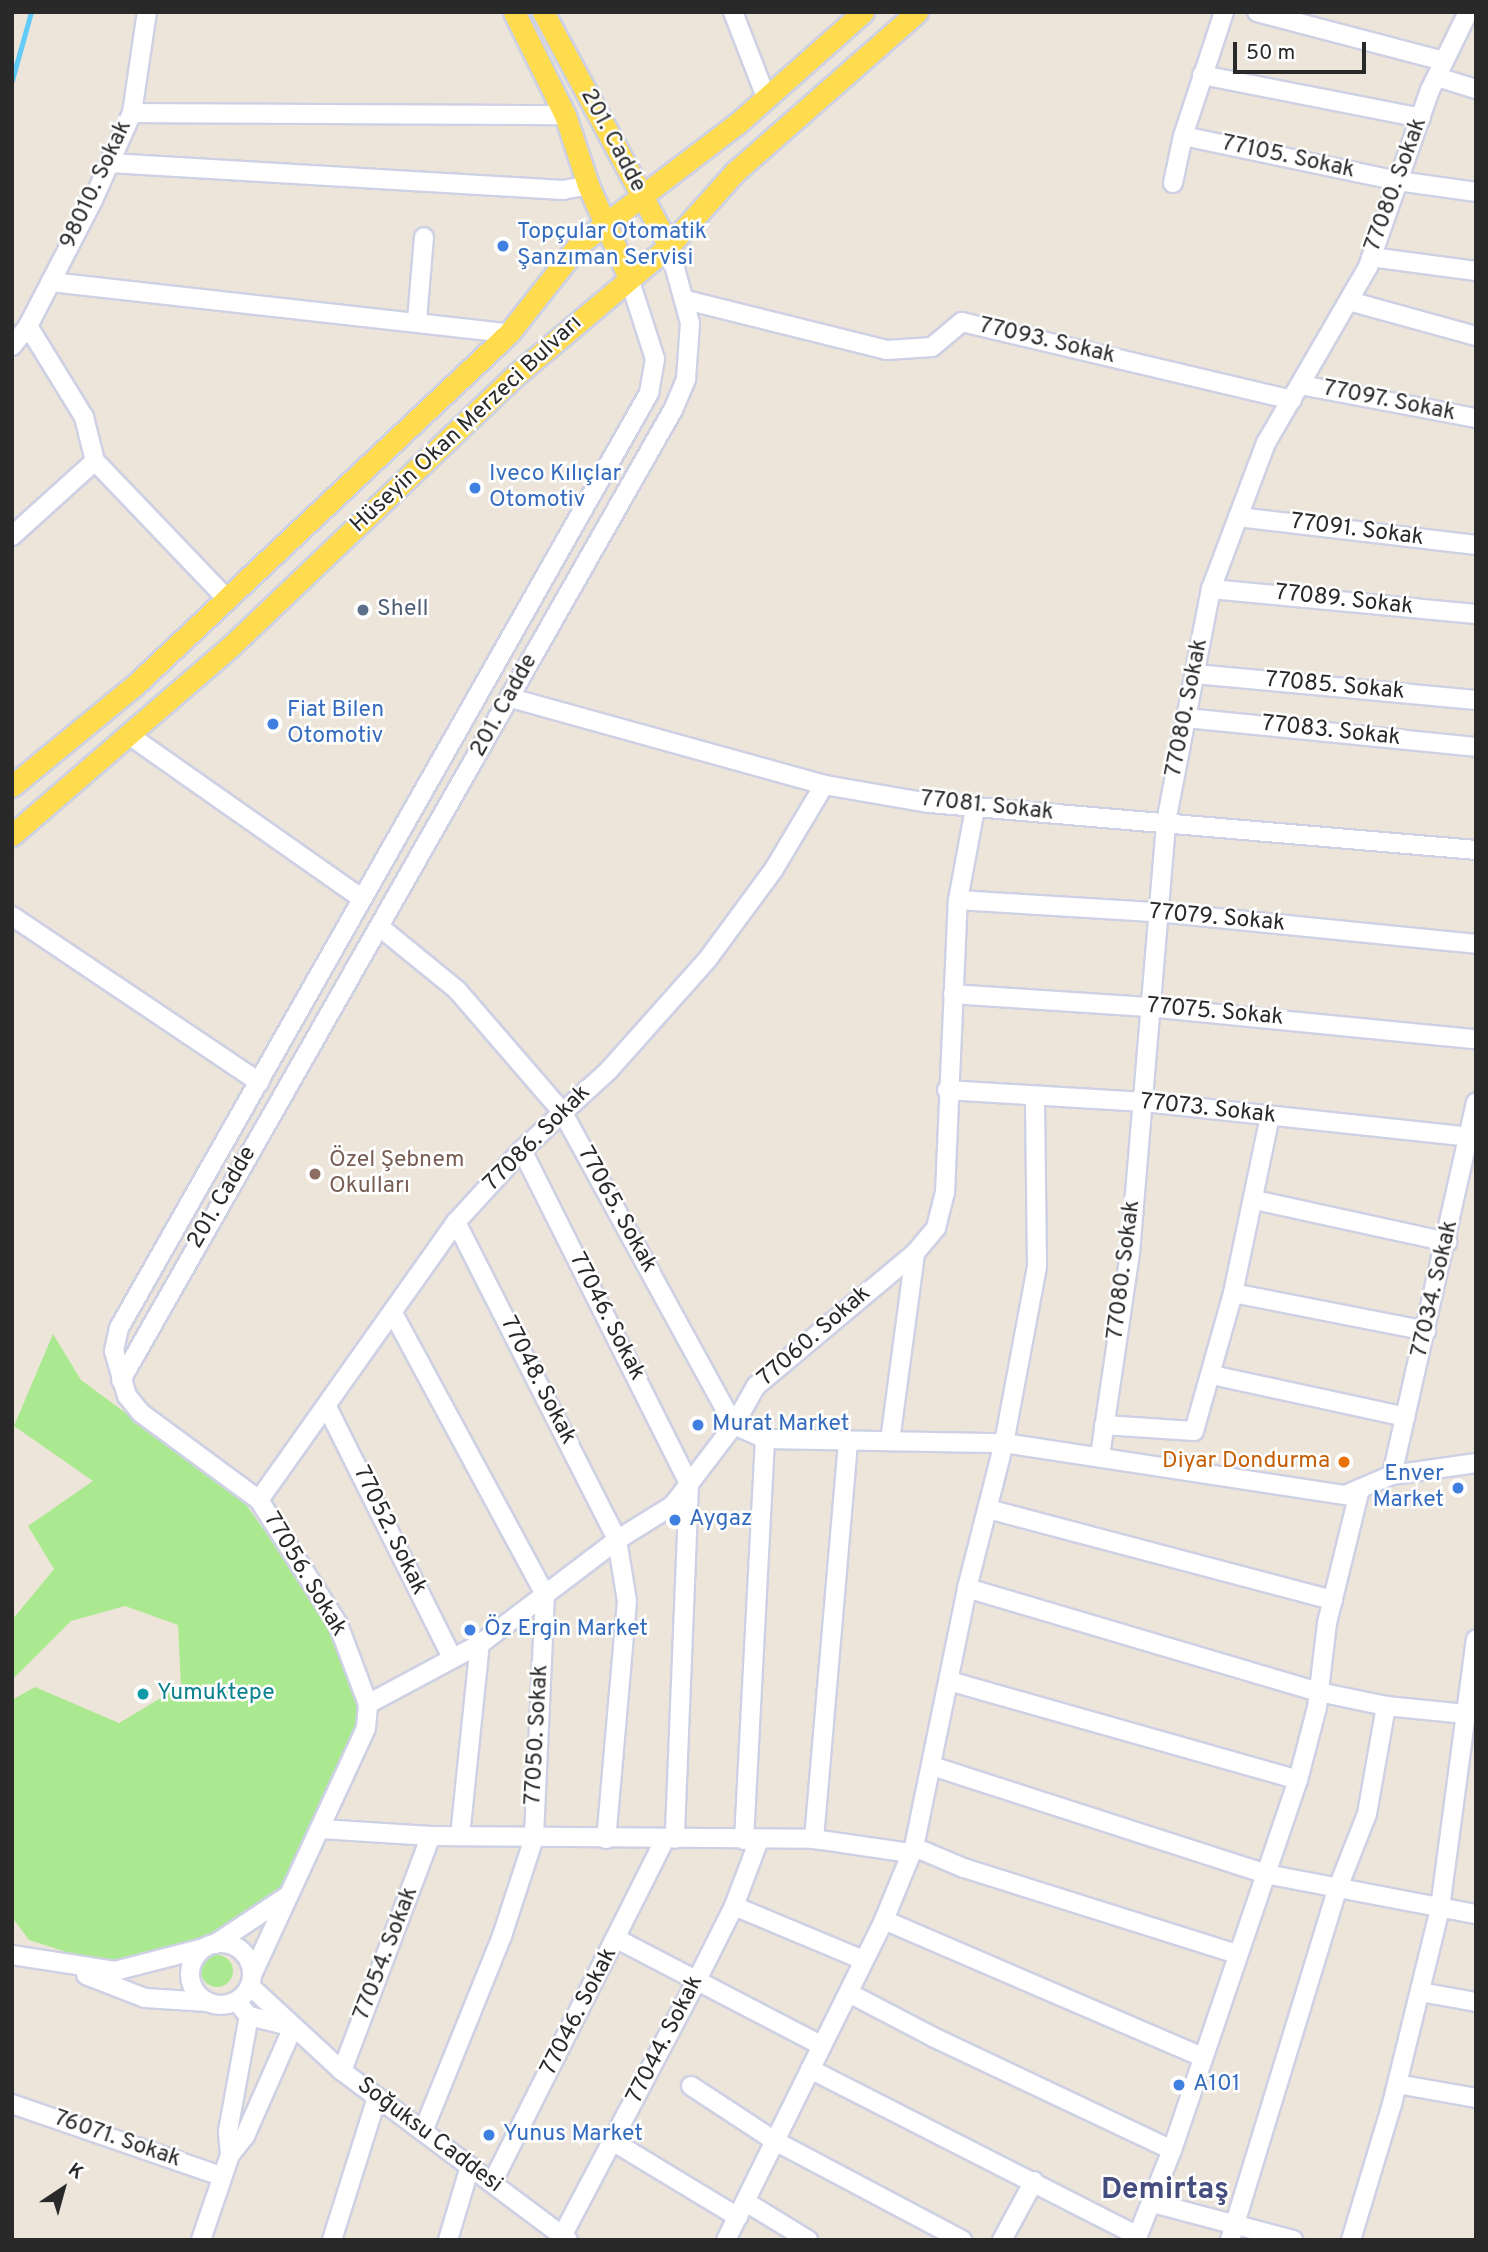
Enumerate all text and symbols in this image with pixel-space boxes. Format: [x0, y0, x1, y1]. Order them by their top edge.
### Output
scale bar [1236, 28, 1369, 72]
text: 50 m [1246, 40, 1295, 67]
street label: 201. Cadde [573, 84, 651, 198]
street label: 77080. Sokak [1360, 114, 1434, 256]
street label: 98010. Sokak [55, 116, 139, 254]
street label: 77105. Sokak [1219, 130, 1357, 186]
place label: Topçular Otomatik Şanzıman Servisi [517, 219, 707, 273]
marker: Topçular Otomatik Şanzıman Servisi [495, 238, 511, 254]
street label: Hüseyin Okan Merzeci Bulvarı [346, 310, 588, 540]
street label: 77093. Sokak [976, 313, 1118, 371]
street label: 77097. Sokak [1320, 376, 1458, 428]
place label: Iveco Kılıçlar Otomotiv [489, 461, 622, 515]
marker: Iveco Kılıçlar Otomotiv [467, 480, 483, 496]
street label: 77091. Sokak [1289, 509, 1425, 553]
street label: 77089. Sokak [1273, 580, 1415, 622]
place label: Shell [377, 596, 428, 624]
marker: Shell [355, 602, 371, 618]
street label: 77080. Sokak [1161, 637, 1215, 779]
street label: 201. Cadde [465, 650, 545, 762]
street label: 77085. Sokak [1264, 667, 1406, 707]
place label: Fiat Bilen Otomotiv [287, 697, 384, 751]
street label: 77083. Sokak [1260, 711, 1402, 753]
marker: Fiat Bilen Otomotiv [265, 716, 281, 732]
street label: 77081. Sokak [919, 786, 1055, 828]
street label: 77079. Sokak [1148, 899, 1286, 939]
street label: 77075. Sokak [1145, 993, 1285, 1033]
street label: 77086. Sokak [479, 1080, 597, 1198]
street label: 77073. Sokak [1139, 1089, 1277, 1131]
street label: 201. Cadde [183, 1142, 263, 1254]
street label: 77065. Sokak [570, 1142, 662, 1278]
place label: Özel Şebnem Okulları [329, 1147, 464, 1201]
marker: Özel Şebnem Okulları [307, 1166, 323, 1182]
street label: 77080. Sokak [1103, 1199, 1147, 1341]
street label: 77034. Sokak [1407, 1218, 1465, 1360]
street label: 77046. Sokak [562, 1249, 650, 1385]
street label: 77060. Sokak [753, 1281, 877, 1393]
street label: 77048. Sokak [493, 1312, 581, 1450]
place label: Murat Market [712, 1411, 849, 1439]
marker: Murat Market [690, 1417, 706, 1433]
place label: Diyar Dondurma [1162, 1448, 1330, 1476]
marker: Diyar Dondurma [1336, 1454, 1352, 1470]
place label: Enver Market [1373, 1461, 1444, 1515]
street label: 77052. Sokak [346, 1462, 432, 1600]
marker: Enver Market [1450, 1480, 1466, 1496]
place label: Aygaz [689, 1506, 752, 1534]
street label: 77056. Sokak [256, 1508, 352, 1642]
marker: Aygaz [667, 1512, 683, 1528]
place label: Öz Ergin Market [484, 1616, 648, 1644]
marker: Öz Ergin Market [462, 1622, 478, 1638]
street label: 77050. Sokak [521, 1664, 555, 1806]
place label: Yumuktepe [157, 1680, 275, 1708]
marker: Yumuktepe [135, 1686, 151, 1702]
street label: 77054. Sokak [349, 1883, 425, 2025]
street label: 77046. Sokak [536, 1944, 624, 2080]
street label: 77044. Sokak [622, 1971, 710, 2109]
place label: A101 [1193, 2071, 1240, 2099]
street label: Soğuksu Caddesi [351, 2072, 507, 2200]
marker: A101 [1171, 2077, 1187, 2093]
street label: 76071. Sokak [50, 2105, 184, 2175]
place label: Yunus Market [503, 2121, 643, 2149]
marker: Yunus Market [481, 2127, 497, 2143]
north arrow [28, 2154, 98, 2224]
text: K [63, 2158, 88, 2186]
district label: Demirtaş [1101, 2173, 1229, 2209]

